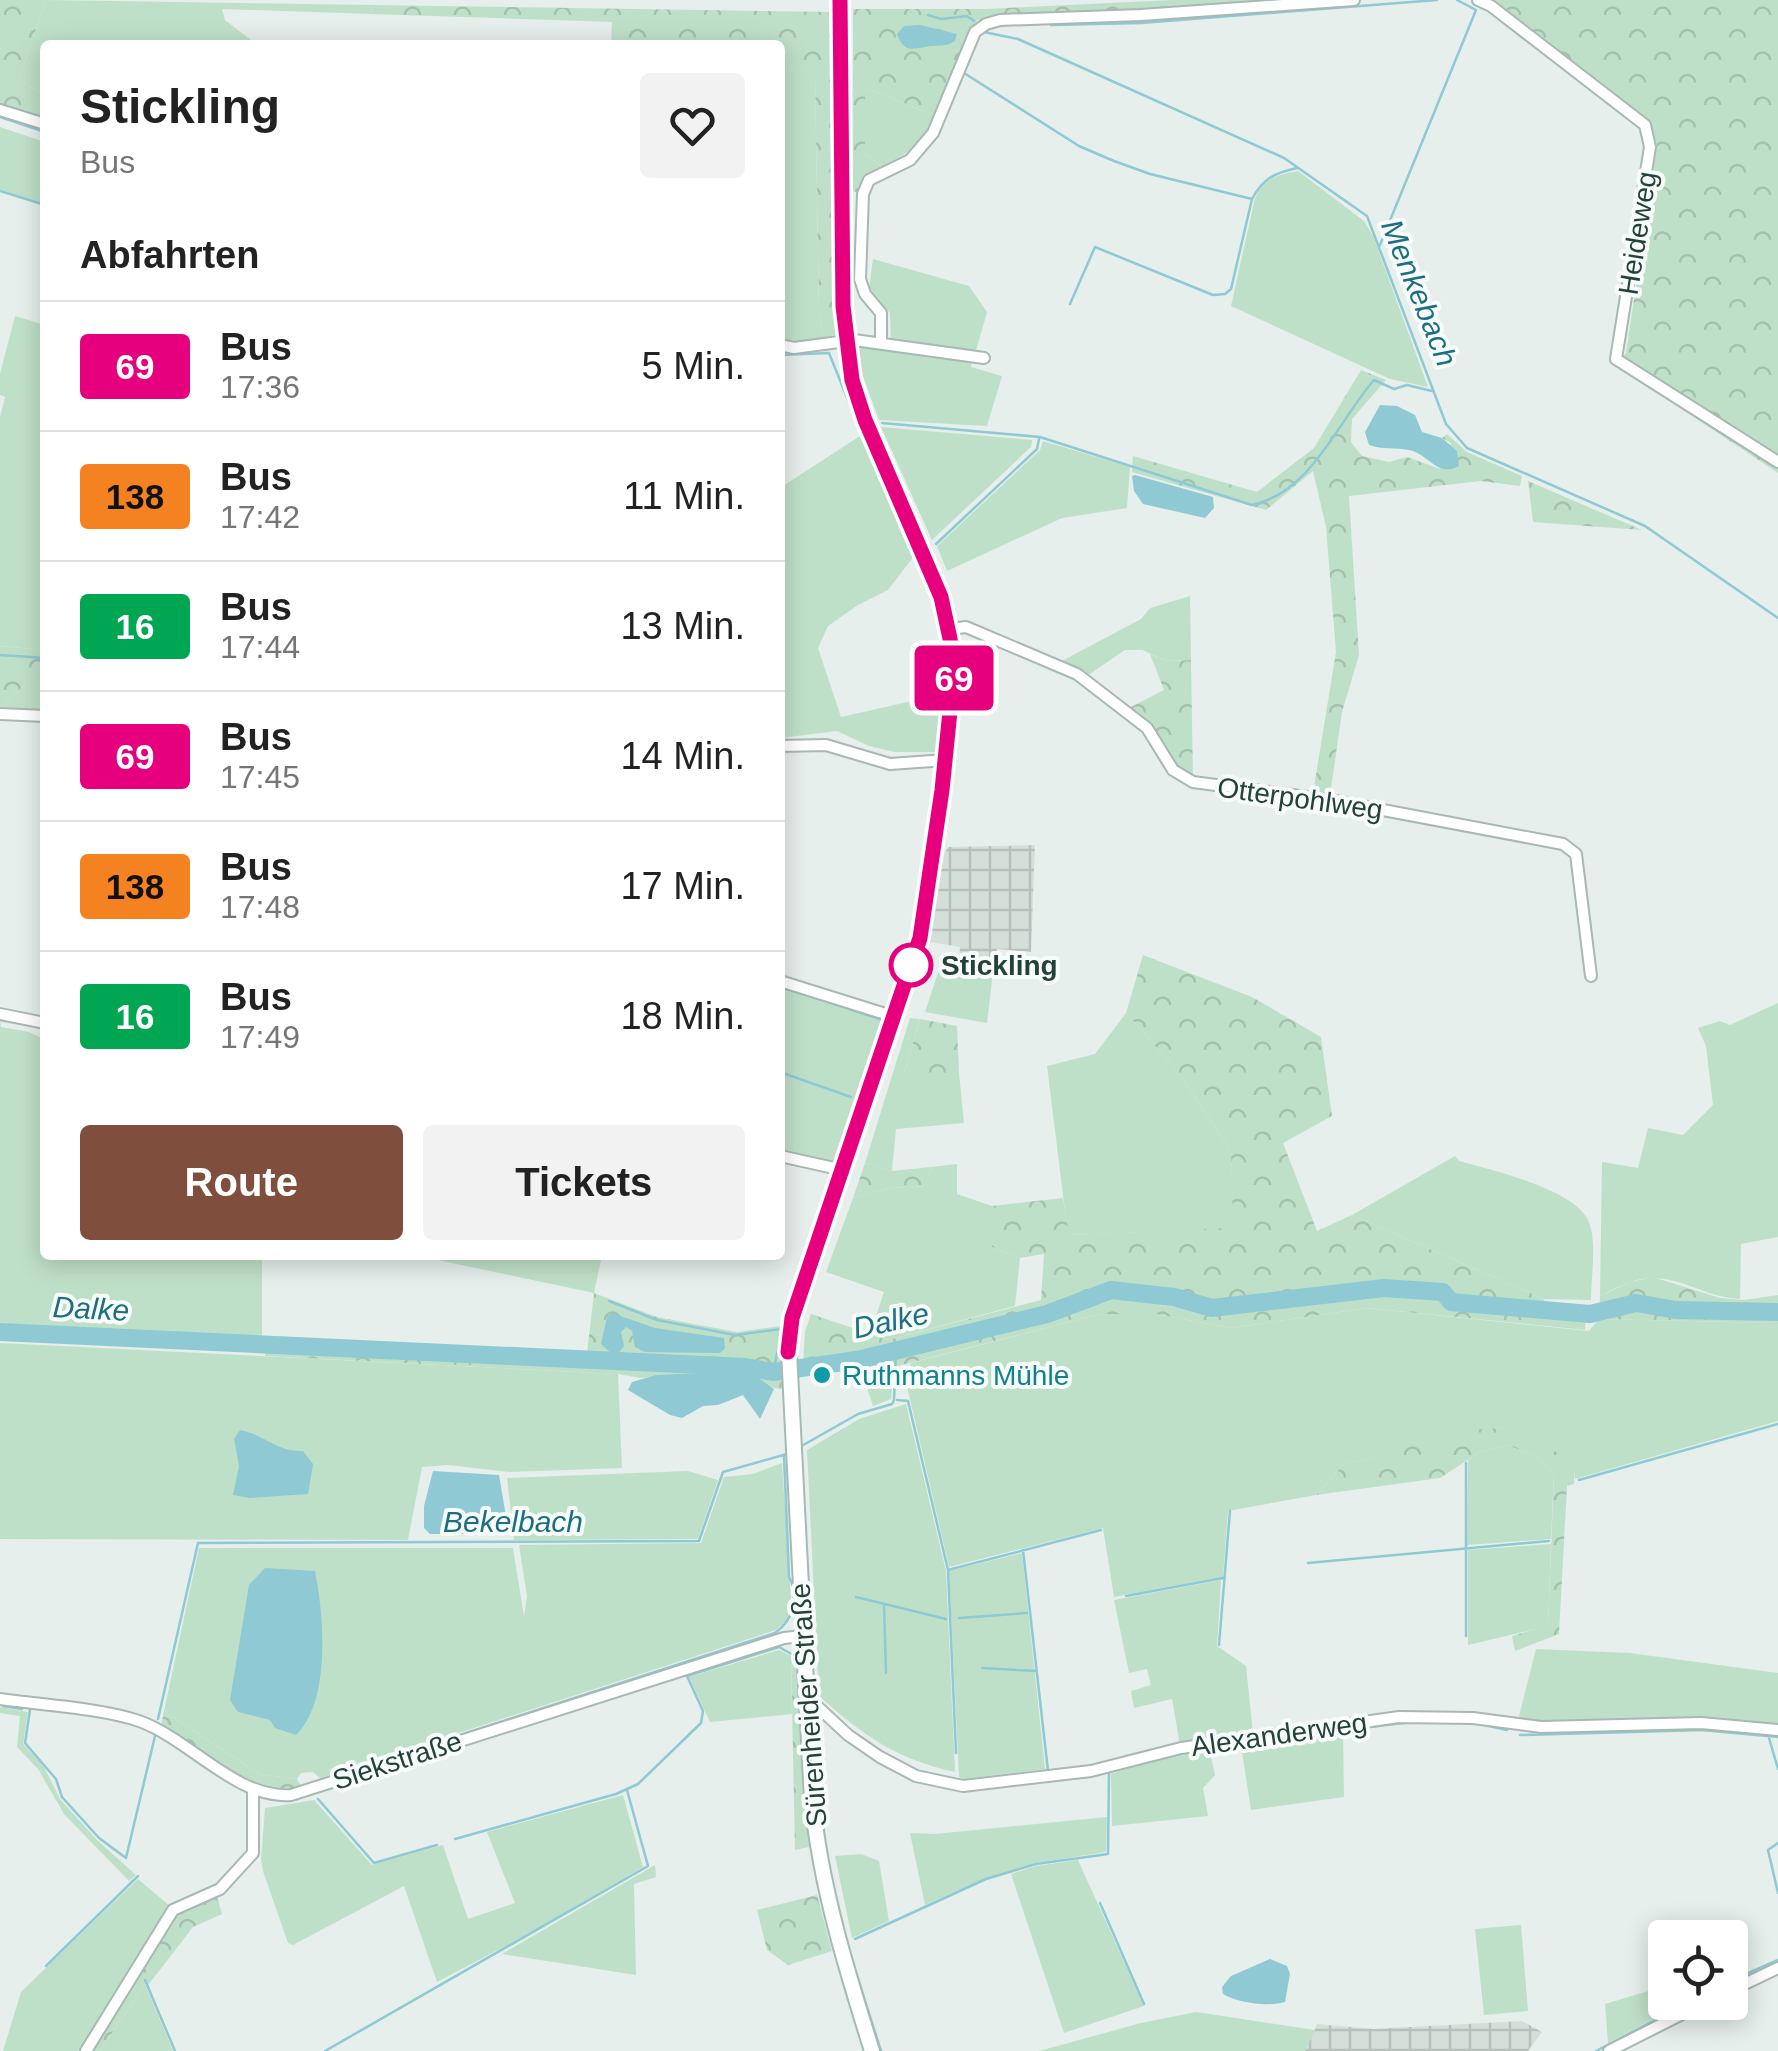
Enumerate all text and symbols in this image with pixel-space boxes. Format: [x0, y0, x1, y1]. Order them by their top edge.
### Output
button: heart [640, 73, 745, 178]
text: Stickling [80, 80, 280, 133]
text: Bus [80, 144, 135, 180]
street label: Heideweg [1612, 169, 1663, 297]
water label: Menkebach [1375, 215, 1464, 371]
text: Abfahrten [80, 234, 259, 276]
text: Bus [220, 326, 292, 368]
text: 5 Min. [642, 345, 745, 387]
text: 69 [116, 347, 154, 386]
text: 17:36 [220, 369, 300, 405]
text: Bus [220, 456, 292, 498]
text: 11 Min. [623, 475, 745, 517]
text: 138 [106, 477, 164, 516]
text: 17:42 [220, 499, 300, 535]
text: Bus [220, 586, 292, 628]
text: 13 Min. [620, 605, 745, 647]
text: 16 [116, 607, 154, 646]
text: 17:44 [220, 629, 300, 665]
line badge: 69 [909, 646, 999, 710]
text: 69 [935, 659, 973, 698]
text: Bus [220, 716, 292, 758]
text: 14 Min. [620, 735, 745, 777]
text: 69 [116, 737, 154, 776]
text: 17:45 [220, 759, 300, 795]
street label: Otterpohlweg [1215, 772, 1385, 825]
text: Bus [220, 846, 292, 888]
text: 17 Min. [620, 865, 745, 907]
text: 138 [106, 867, 164, 906]
text: 17:48 [220, 889, 300, 925]
marker: Stickling [890, 944, 932, 986]
place label: Stickling [941, 950, 1058, 981]
text: Bus [220, 976, 292, 1018]
text: 18 Min. [620, 995, 745, 1037]
text: 16 [116, 997, 154, 1036]
text: 17:49 [220, 1019, 300, 1055]
button: Route [80, 1125, 403, 1240]
button: Tickets [423, 1125, 745, 1240]
water label: Dalke [52, 1290, 130, 1327]
water label: Dalke [850, 1296, 932, 1345]
place label: Ruthmanns Mühle [842, 1360, 1069, 1391]
marker: Ruthmanns Mühle [811, 1364, 833, 1386]
water label: Bekelbach [443, 1505, 583, 1538]
street label: Sürenheider Straße [785, 1582, 832, 1828]
street label: Alexanderweg [1189, 1707, 1369, 1762]
street label: Siekstraße [329, 1725, 466, 1796]
map controls [1648, 1920, 1748, 2020]
button: locate [1648, 1920, 1748, 2020]

